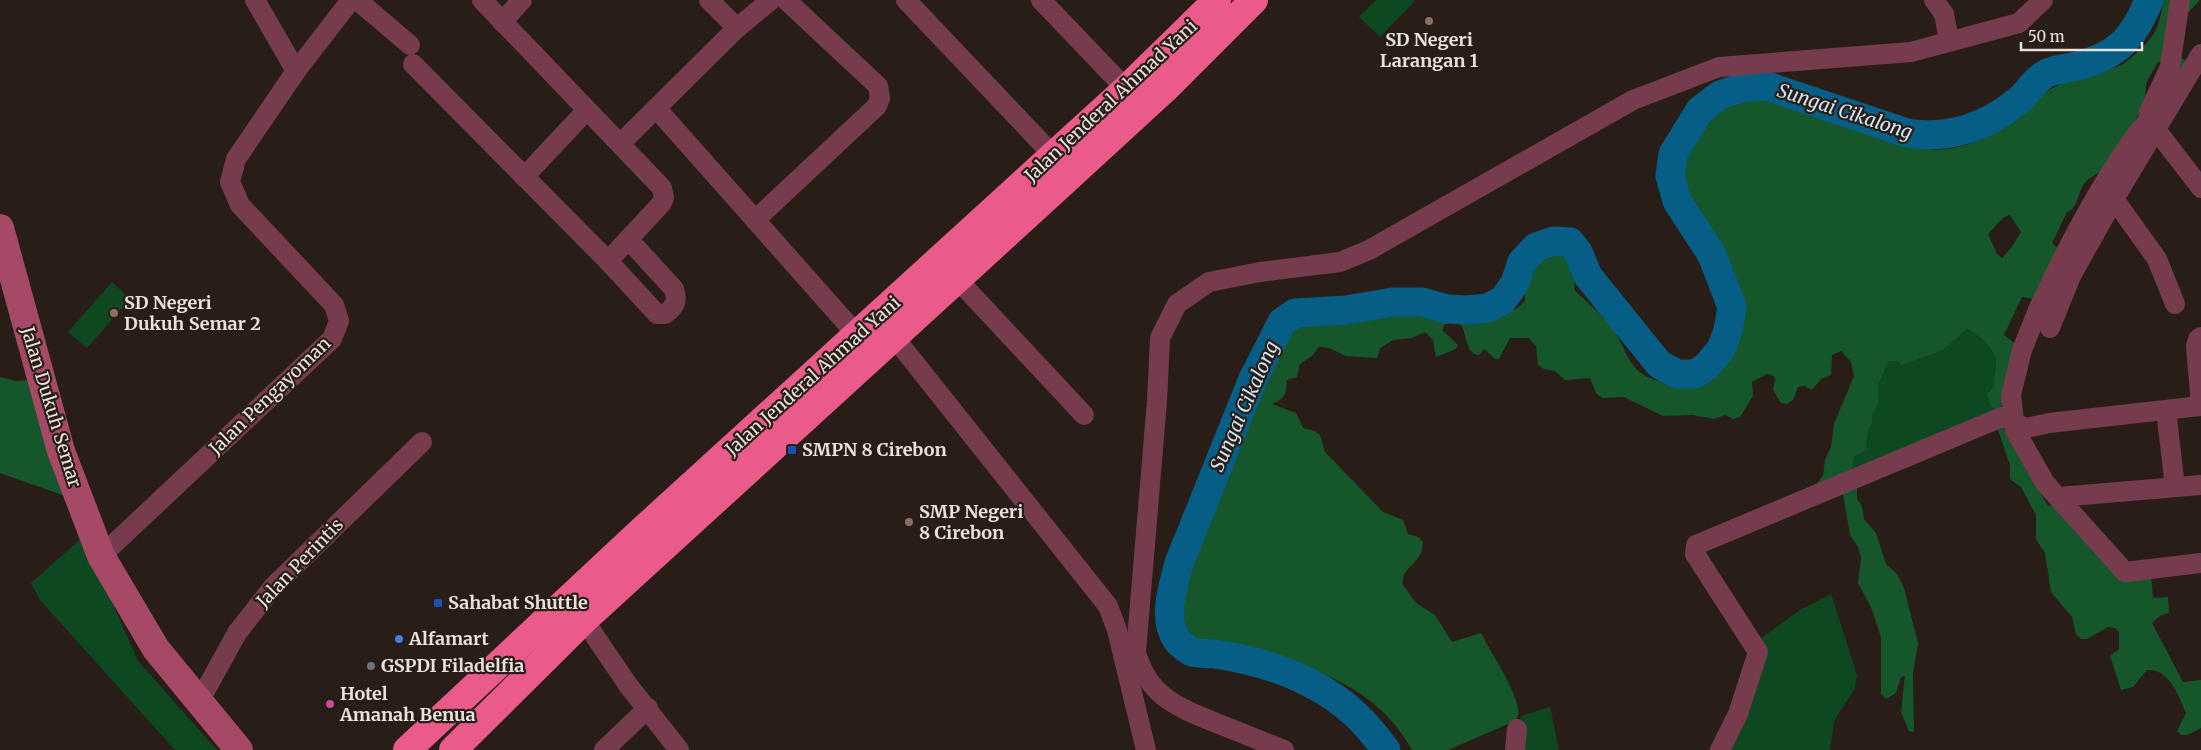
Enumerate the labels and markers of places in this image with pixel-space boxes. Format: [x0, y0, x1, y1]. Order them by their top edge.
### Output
marker: SD Negeri Larangan 1 [1423, 15, 1435, 27]
place label: SD Negeri Larangan 1 [1380, 28, 1478, 72]
place label: SD Negeri Dukuh Semar 2 [124, 291, 261, 335]
marker: SD Negeri Dukuh Semar 2 [108, 307, 120, 319]
place label: SMPN 8 Cirebon [802, 438, 947, 461]
marker: SMPN 8 Cirebon [786, 444, 798, 456]
place label: SMP Negeri 8 Cirebon [919, 500, 1023, 544]
marker: SMP Negeri 8 Cirebon [903, 516, 915, 528]
place label: Sahabat Shuttle [448, 591, 588, 614]
marker: Sahabat Shuttle [432, 597, 444, 609]
place label: Alfamart [408, 627, 490, 650]
marker: Alfamart [393, 633, 405, 645]
place label: GSPDI Filadelfia [381, 654, 524, 677]
marker: GSPDI Filadelfia [365, 660, 377, 672]
place label: Hotel Amanah Benua [339, 682, 476, 726]
marker: Hotel Amanah Benua [324, 698, 336, 710]

